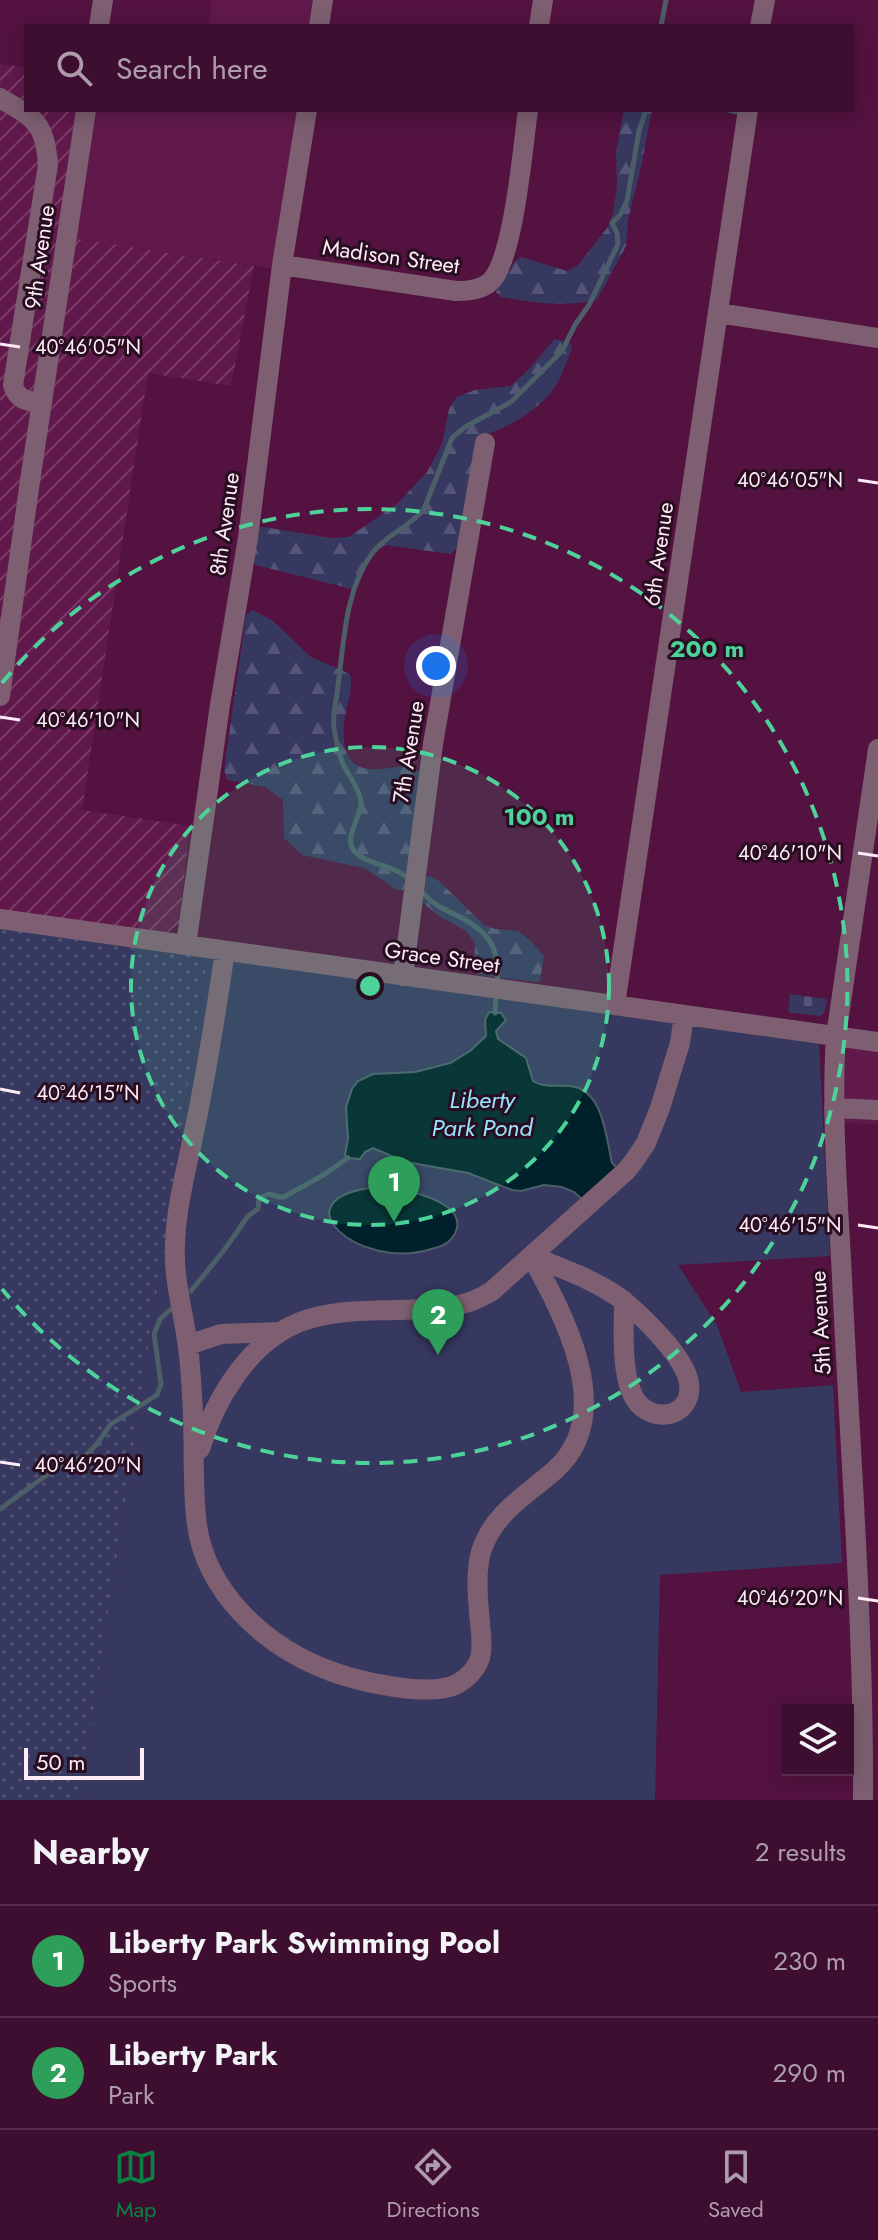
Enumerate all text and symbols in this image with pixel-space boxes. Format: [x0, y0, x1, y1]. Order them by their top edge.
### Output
search box [24, 24, 854, 112]
icon: search [52, 46, 96, 90]
text: Search here [116, 47, 268, 90]
street label: 9th Avenue [16, 203, 62, 311]
street label: Madison Street [320, 231, 462, 282]
text: 40°46'05"N [35, 333, 141, 362]
text: 40°46'05"N [737, 466, 843, 495]
street label: 8th Avenue [201, 470, 247, 578]
street label: 6th Avenue [635, 500, 681, 608]
text: 200 m [670, 631, 744, 666]
your location [416, 646, 456, 686]
street label: 7th Avenue [384, 698, 432, 806]
text: 40°46'10"N [36, 706, 140, 735]
text: 100 m [504, 799, 574, 834]
text: 40°46'10"N [738, 839, 842, 868]
street label: Grace Street [382, 933, 502, 981]
centre of rings [356, 972, 384, 1000]
text: 40°46'15"N [36, 1079, 140, 1108]
water label: Liberty Park Pond [431, 1082, 534, 1145]
pin: 1 [368, 1156, 420, 1222]
text: 40°46'15"N [738, 1211, 842, 1240]
street label: 5th Avenue [801, 1270, 839, 1376]
pin: 2 [412, 1289, 464, 1355]
text: 40°46'20"N [35, 1451, 141, 1480]
text: 40°46'20"N [737, 1584, 843, 1613]
map controls [782, 1704, 854, 1776]
button: layers [782, 1704, 854, 1776]
scale bar [24, 1744, 144, 1780]
text: 50 m [36, 1746, 85, 1778]
text: Nearby [32, 1828, 149, 1877]
text: 2 results [755, 1833, 846, 1871]
text: Liberty Park Swimming Pool [108, 1921, 500, 1964]
text: 1 [51, 1942, 65, 1980]
text: 230 m [773, 1942, 846, 1980]
text: Sports [108, 1964, 177, 2002]
text: Liberty Park [108, 2033, 278, 2076]
text: 2 [49, 2054, 67, 2092]
text: 290 m [773, 2054, 846, 2092]
text: Park [108, 2076, 154, 2114]
tab: Map [114, 2145, 158, 2225]
tab: Directions [387, 2145, 480, 2225]
tab: Saved [708, 2145, 764, 2225]

